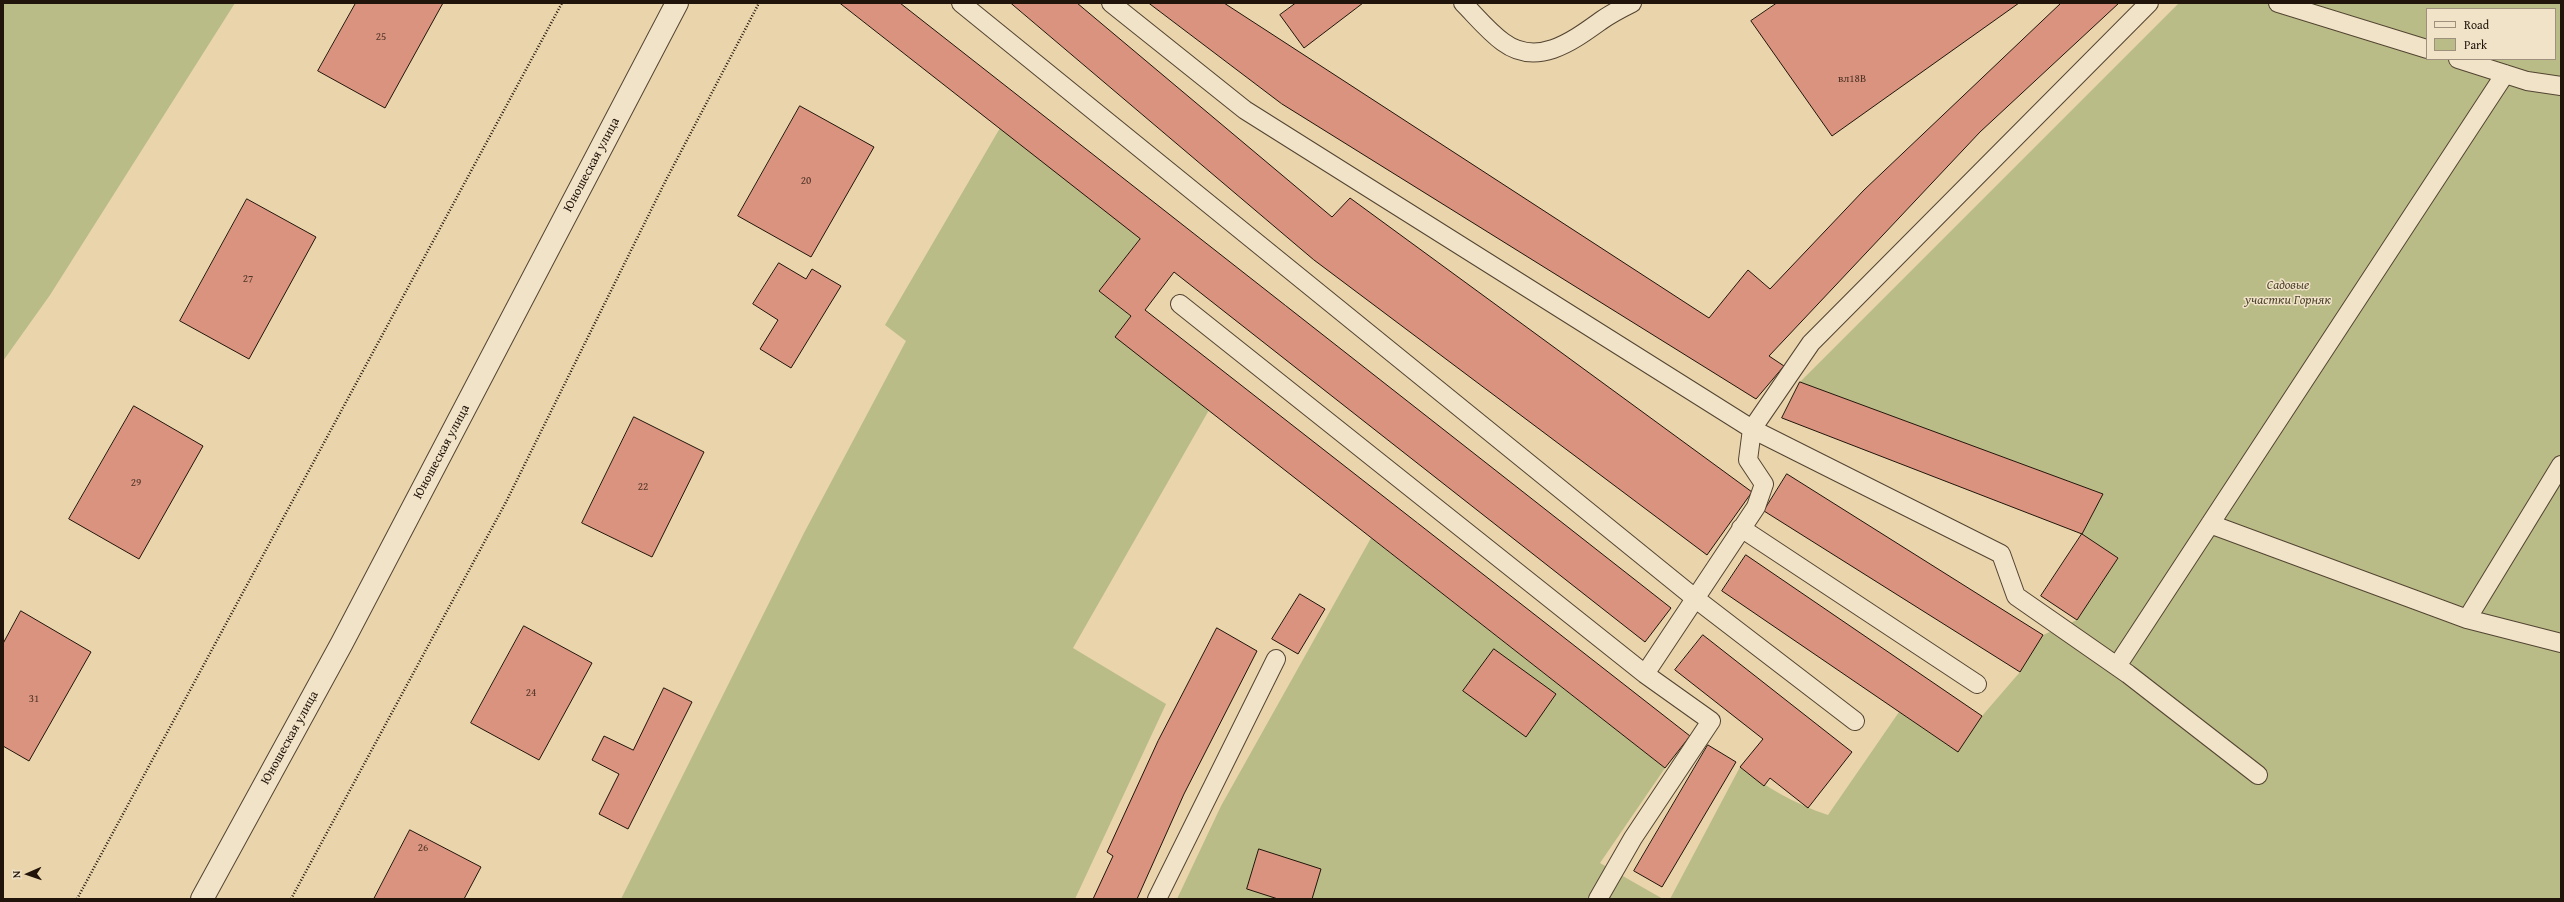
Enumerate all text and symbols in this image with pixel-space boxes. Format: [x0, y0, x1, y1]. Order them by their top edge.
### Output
legend [2426, 8, 2556, 60]
text: Road [2464, 16, 2489, 33]
house number: 25 [376, 30, 386, 44]
text: Park [2464, 36, 2487, 53]
house number: вл18В [1838, 72, 1866, 86]
street label: Юношеская улица [561, 115, 623, 215]
house number: 20 [801, 174, 811, 188]
house number: 27 [243, 272, 253, 286]
park label: Садовые участки Горняк [2245, 278, 2331, 309]
street label: Юношеская улица [411, 402, 473, 502]
house number: 29 [131, 476, 141, 490]
house number: 22 [638, 480, 648, 494]
house number: 24 [526, 686, 536, 700]
street label: Юношеская улица [258, 689, 322, 787]
house number: 31 [29, 692, 39, 706]
house number: 26 [418, 841, 428, 855]
north arrow [8, 854, 48, 894]
text: N [8, 870, 24, 878]

